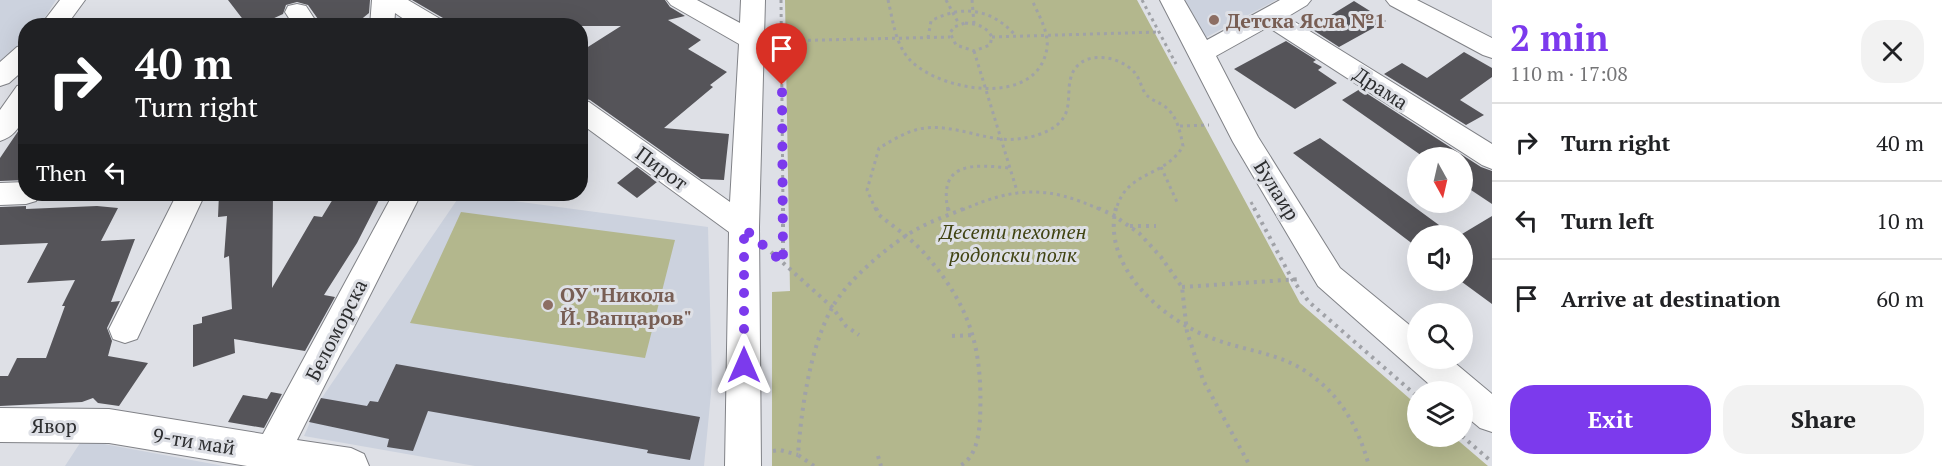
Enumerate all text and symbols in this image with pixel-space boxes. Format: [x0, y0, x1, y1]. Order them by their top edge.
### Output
place label: Детска Ясла №1 [1226, 7, 1386, 34]
marker: Детска Ясла №1 [1207, 13, 1221, 27]
text: 2 min [1510, 14, 1608, 61]
button: close [1861, 20, 1924, 83]
pin [756, 23, 807, 85]
icon: arrive [765, 32, 798, 65]
text: 40 m [135, 35, 233, 91]
icon: right [36, 42, 114, 120]
street label: Драма [1349, 60, 1413, 116]
text: 110 m · 17:08 [1510, 60, 1628, 87]
text: Turn right [135, 89, 258, 125]
icon: right [1510, 126, 1543, 159]
text: Turn right [1561, 128, 1670, 157]
text: 40 m [1876, 128, 1924, 157]
street label: Пирот [630, 140, 694, 196]
north arrow [1407, 147, 1473, 213]
map controls [1407, 147, 1473, 447]
street label: Булаир [1248, 155, 1306, 225]
icon: left [99, 156, 132, 189]
text: Then [36, 158, 87, 187]
icon: left [1510, 204, 1543, 237]
text: Turn left [1561, 206, 1654, 235]
text: 10 m [1876, 206, 1924, 235]
park label: Десети пехотен родопски полк [937, 218, 1087, 268]
button: sound [1407, 225, 1473, 291]
street label: Беломорска [299, 274, 373, 386]
place label: ОУ "Никола Й. Вапцаров" [560, 281, 692, 331]
icon: arrive [1510, 282, 1543, 315]
text: Arrive at destination [1561, 284, 1780, 313]
text: 60 m [1876, 284, 1924, 313]
marker: ОУ "Никола Й. Вапцаров" [541, 298, 555, 312]
button: search [1407, 303, 1473, 369]
position arrow [712, 333, 776, 397]
button: layers [1407, 381, 1473, 447]
button: Exit [1510, 385, 1711, 454]
button: Share [1723, 385, 1924, 454]
street label: Явор [31, 412, 77, 439]
street label: 9-ти май [151, 421, 237, 461]

